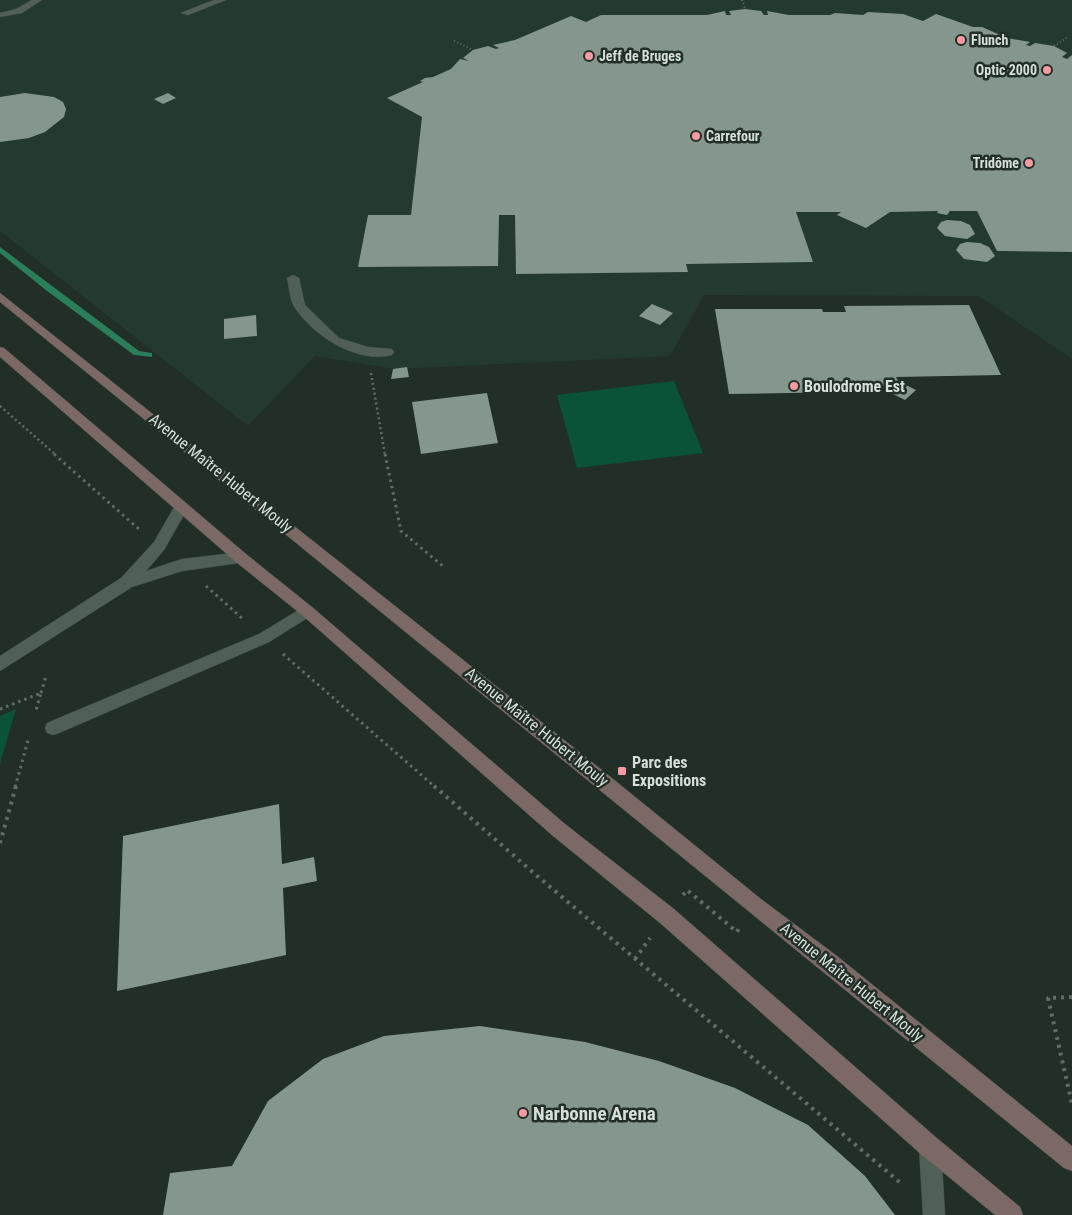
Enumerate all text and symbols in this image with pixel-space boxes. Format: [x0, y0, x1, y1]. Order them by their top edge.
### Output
place label: Flunch [971, 32, 1008, 48]
marker: Flunch [955, 34, 967, 46]
place label: Jeff de Bruges [599, 48, 681, 64]
marker: Jeff de Bruges [583, 50, 595, 62]
place label: Optic 2000 [976, 62, 1037, 78]
marker: Optic 2000 [1041, 64, 1053, 76]
place label: Carrefour [706, 128, 760, 144]
marker: Carrefour [690, 130, 702, 142]
place label: Tridôme [973, 155, 1019, 171]
marker: Tridôme [1023, 157, 1035, 169]
place label: Boulodrome Est [804, 377, 905, 396]
marker: Boulodrome Est [788, 380, 800, 392]
street label: Avenue Maître Hubert Mouly [146, 409, 297, 537]
street label: Avenue Maître Hubert Mouly [462, 663, 613, 791]
place label: Parc des Expositions [632, 753, 706, 790]
marker: Parc des Expositions [616, 765, 628, 777]
street label: Avenue Maître Hubert Mouly [777, 918, 928, 1046]
place label: Narbonne Arena [533, 1102, 656, 1125]
marker: Narbonne Arena [517, 1107, 529, 1119]

